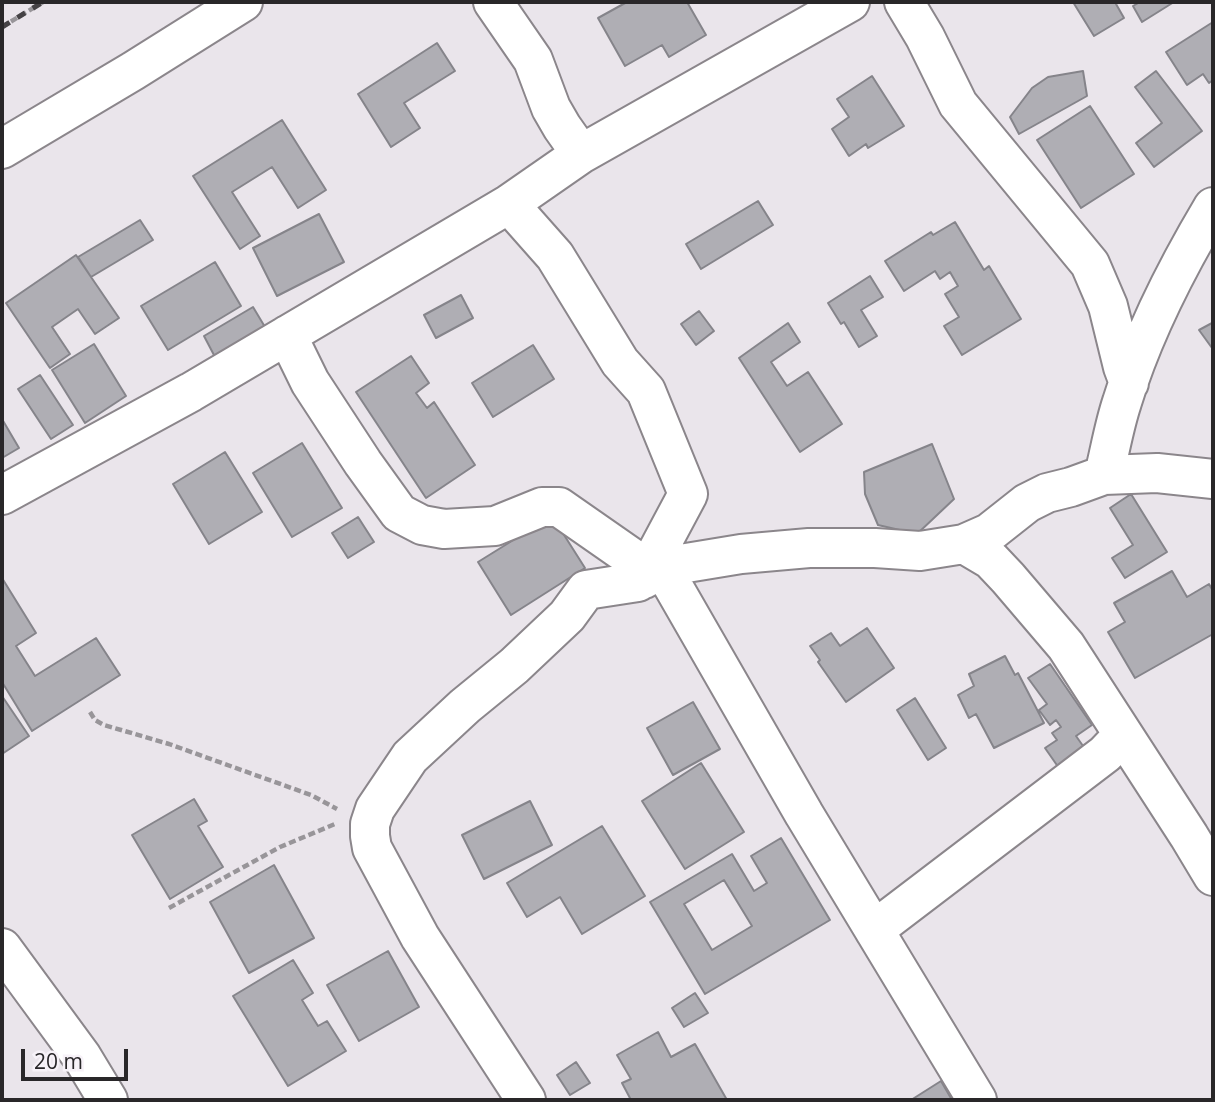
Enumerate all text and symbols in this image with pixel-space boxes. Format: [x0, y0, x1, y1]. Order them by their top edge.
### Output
scale bar [24, 1036, 131, 1080]
text: 20 m [34, 1047, 83, 1075]

